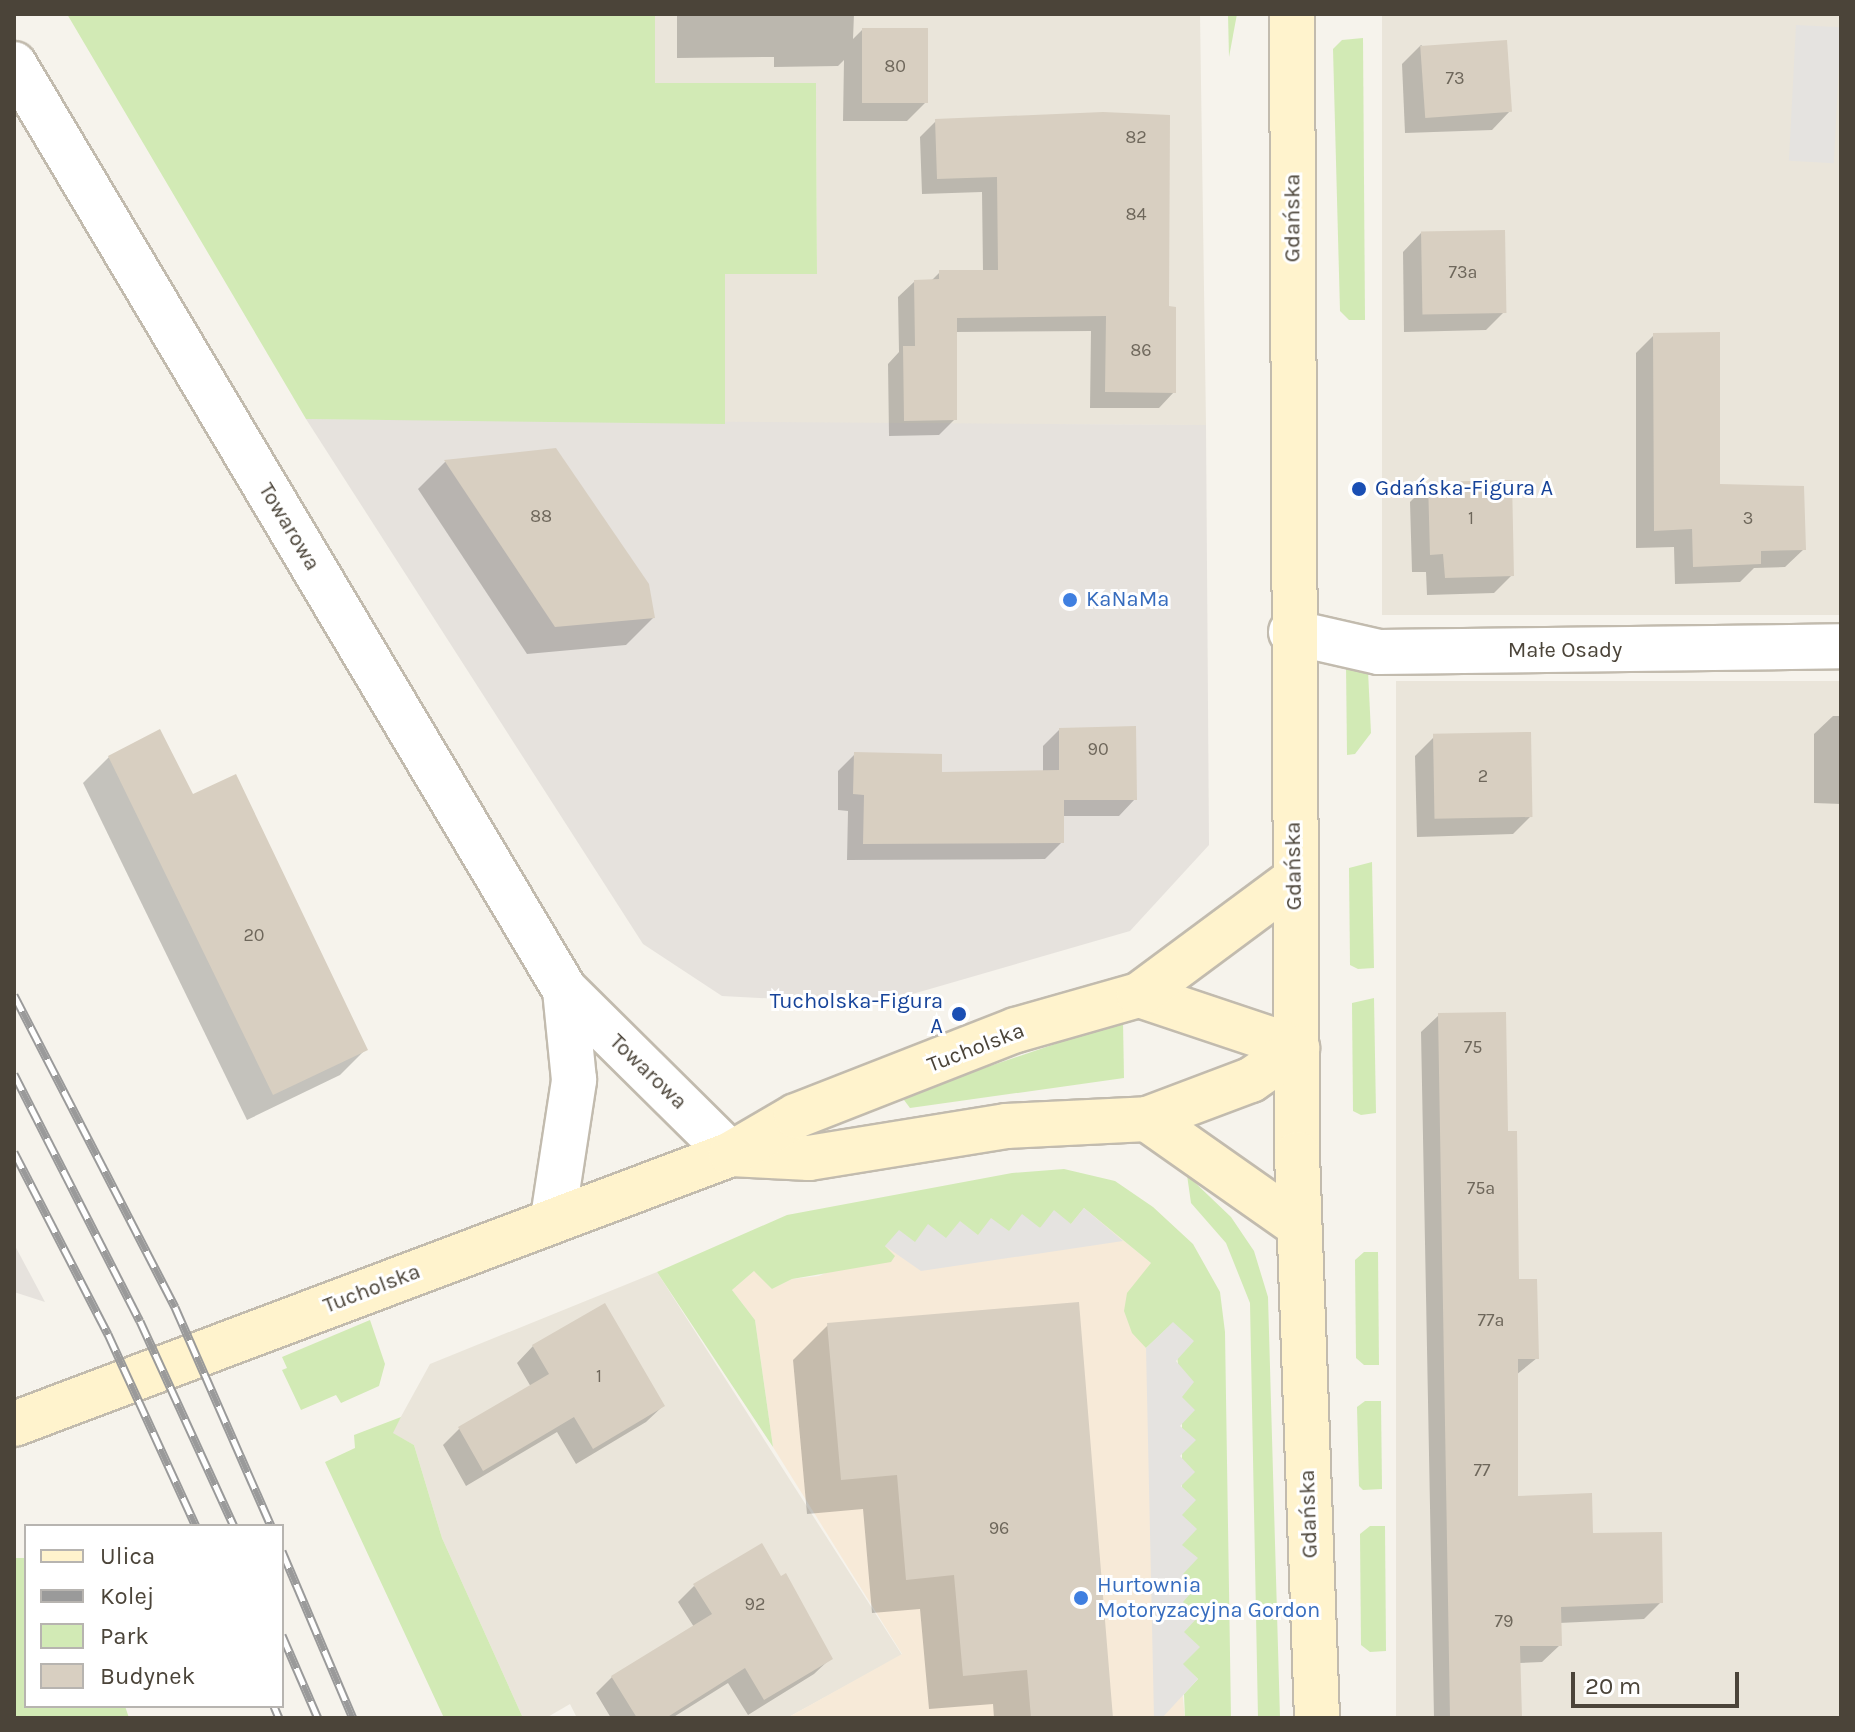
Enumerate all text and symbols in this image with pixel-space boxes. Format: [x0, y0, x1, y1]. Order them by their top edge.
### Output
house number: 80 [884, 55, 906, 77]
house number: 73 [1445, 67, 1465, 89]
house number: 82 [1125, 126, 1147, 148]
street label: Gdańska [1280, 174, 1306, 262]
house number: 84 [1125, 203, 1147, 225]
house number: 73a [1449, 261, 1477, 283]
house number: 86 [1130, 339, 1152, 361]
place label: Gdańska-Figura A [1375, 476, 1553, 502]
street label: Towarowa [253, 478, 325, 576]
marker: Gdańska-Figura A [1350, 480, 1368, 498]
house number: 88 [530, 505, 552, 527]
house number: 1 [1468, 507, 1474, 529]
house number: 3 [1743, 507, 1753, 529]
place label: KaNaMa [1086, 587, 1169, 613]
marker: KaNaMa [1061, 591, 1079, 609]
street label: Małe Osady [1508, 638, 1622, 664]
house number: 90 [1087, 738, 1109, 760]
house number: 2 [1478, 765, 1488, 787]
street label: Gdańska [1280, 821, 1308, 911]
house number: 20 [243, 924, 265, 946]
place label: Tucholska-Figura A [770, 988, 943, 1040]
marker: Tucholska-Figura A [950, 1005, 968, 1023]
street label: Tucholska [924, 1017, 1028, 1079]
street label: Towarowa [604, 1029, 692, 1115]
house number: 75 [1464, 1036, 1482, 1058]
house number: 75a [1467, 1177, 1495, 1199]
street label: Tucholska [320, 1258, 424, 1320]
house number: 77a [1478, 1309, 1504, 1331]
house number: 1 [596, 1365, 602, 1387]
house number: 77 [1474, 1459, 1490, 1481]
street label: Gdańska [1294, 1469, 1324, 1559]
house number: 96 [989, 1517, 1009, 1539]
legend [24, 1524, 284, 1708]
text: Ulica [100, 1542, 155, 1570]
place label: Hurtownia Motoryzacyjna Gordon [1097, 1572, 1320, 1624]
text: Kolej [100, 1582, 154, 1610]
marker: Hurtownia Motoryzacyjna Gordon [1072, 1589, 1090, 1607]
house number: 92 [745, 1593, 765, 1615]
house number: 79 [1495, 1610, 1513, 1632]
text: Park [100, 1622, 149, 1650]
scale bar [1575, 1656, 1743, 1706]
text: Budynek [100, 1662, 195, 1690]
text: 20 m [1585, 1672, 1641, 1700]

